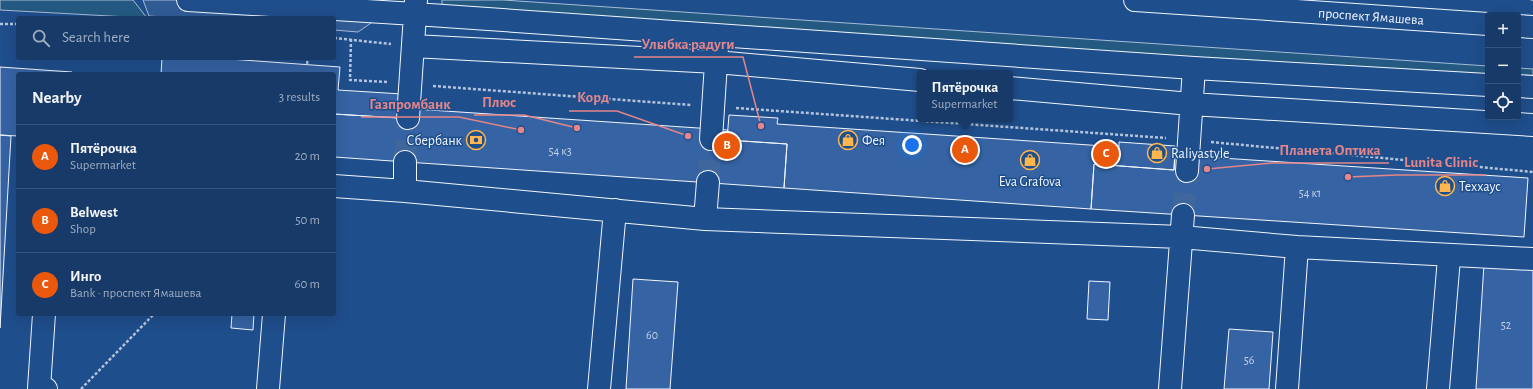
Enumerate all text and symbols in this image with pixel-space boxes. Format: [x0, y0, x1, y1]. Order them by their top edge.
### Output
street label: проспект Ямашева [1317, 6, 1425, 28]
map controls [1485, 12, 1521, 120]
button: + [1485, 12, 1521, 48]
search box [16, 16, 336, 60]
icon: search [30, 27, 52, 49]
text: Search here [62, 30, 130, 45]
callout: Улыбка радуги [634, 30, 743, 57]
text: Улыбка радуги [641, 37, 735, 52]
button: − [1485, 48, 1521, 84]
popup [917, 70, 1013, 122]
text: Пятёрочка [932, 80, 998, 95]
callout: Корд [569, 84, 617, 111]
button: locate [1485, 84, 1521, 120]
callout: Плюс [474, 88, 524, 115]
text: Nearby [32, 89, 82, 106]
callout: Газпромбанк [361, 90, 459, 117]
text: Корд [577, 90, 609, 105]
text: 3 results [279, 91, 320, 104]
text: Плюс [482, 95, 516, 110]
text: Газпромбанк [369, 97, 451, 112]
text: Supermarket [932, 98, 998, 111]
bank icon: Сбербанк [465, 129, 487, 151]
shop icon: Фея [837, 129, 859, 151]
pin: B [714, 131, 740, 161]
place label: Сбербанк [407, 134, 463, 148]
place label: Фея [862, 134, 885, 148]
your location [902, 135, 922, 155]
pin: A [952, 135, 978, 165]
callout: Планета Оптика [1272, 136, 1389, 163]
pin: C [1093, 139, 1119, 169]
text: Пятёрочка [70, 141, 137, 156]
shop icon: Raliyastyle [1146, 142, 1168, 164]
text: Планета Оптика [1279, 143, 1381, 158]
house number: 54 к3 [548, 145, 572, 157]
place label: Raliyastyle [1171, 147, 1230, 161]
callout: Lunita Clinic [1396, 148, 1486, 175]
shop icon: Eva Grafova [1019, 149, 1041, 171]
text: A [41, 150, 49, 163]
text: 20 m [295, 150, 320, 163]
text: Lunita Clinic [1404, 155, 1478, 170]
text: Supermarket [70, 159, 136, 172]
place label: Eva Grafova [999, 175, 1062, 189]
shop icon: Теххаус [1434, 175, 1456, 197]
place label: Теххаус [1459, 180, 1501, 194]
house number: 54 к1 [1299, 187, 1321, 199]
text: Belwest [70, 205, 118, 220]
text: B [41, 214, 49, 227]
text: 50 m [295, 214, 320, 227]
text: Shop [70, 223, 96, 236]
text: Инго [70, 269, 101, 284]
text: C [42, 278, 48, 291]
text: 60 m [294, 278, 320, 291]
text: Bank · проспект Ямашева [70, 287, 201, 300]
house number: 52 [1501, 319, 1512, 331]
house number: 60 [646, 329, 658, 341]
house number: 56 [1244, 354, 1255, 366]

